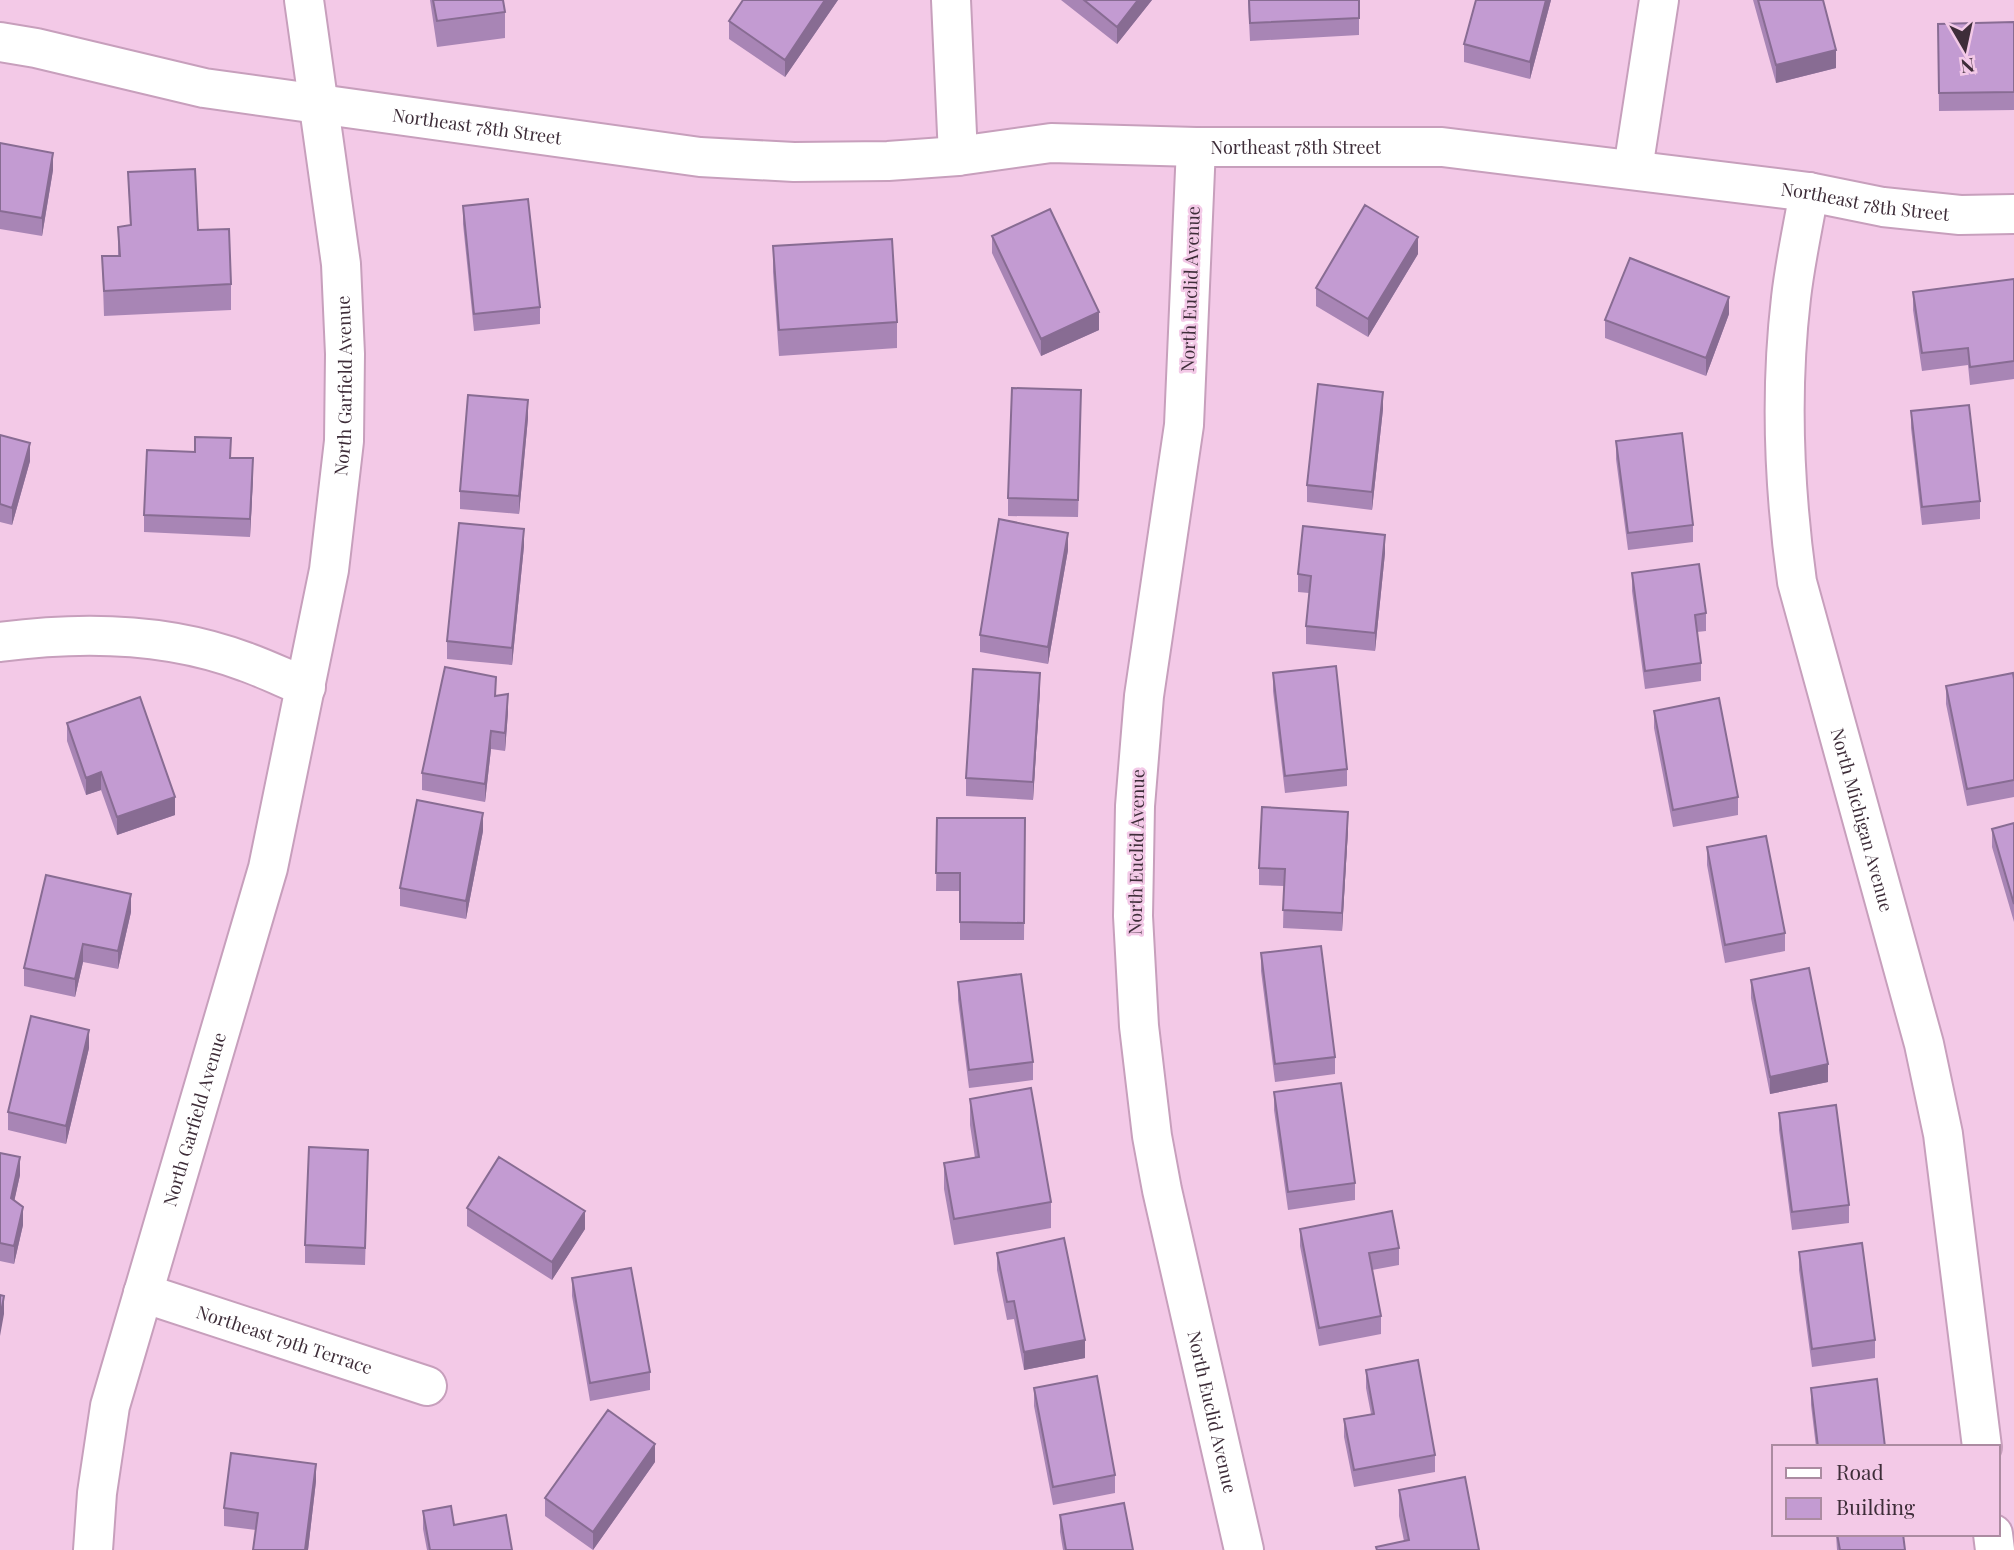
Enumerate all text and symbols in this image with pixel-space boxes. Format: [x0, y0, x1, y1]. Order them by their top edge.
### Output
north arrow [1930, 14, 2000, 84]
text: N [1959, 53, 1977, 81]
street label: Northeast 78th Street [391, 102, 564, 150]
street label: Northeast 78th Street [1211, 135, 1382, 159]
street label: Northeast 78th Street [1780, 177, 1951, 226]
street label: North Euclid Avenue [1175, 206, 1205, 372]
street label: North Garfield Avenue [328, 295, 357, 477]
street label: North Michigan Avenue [1826, 725, 1899, 914]
street label: North Euclid Avenue [1123, 769, 1149, 935]
street label: North Garfield Avenue [157, 1029, 231, 1209]
street label: Northeast 79th Terrace [194, 1299, 376, 1379]
street label: North Euclid Avenue [1182, 1328, 1243, 1496]
legend [1772, 1445, 2000, 1536]
text: Road [1836, 1457, 1884, 1485]
text: Building [1836, 1492, 1915, 1520]

